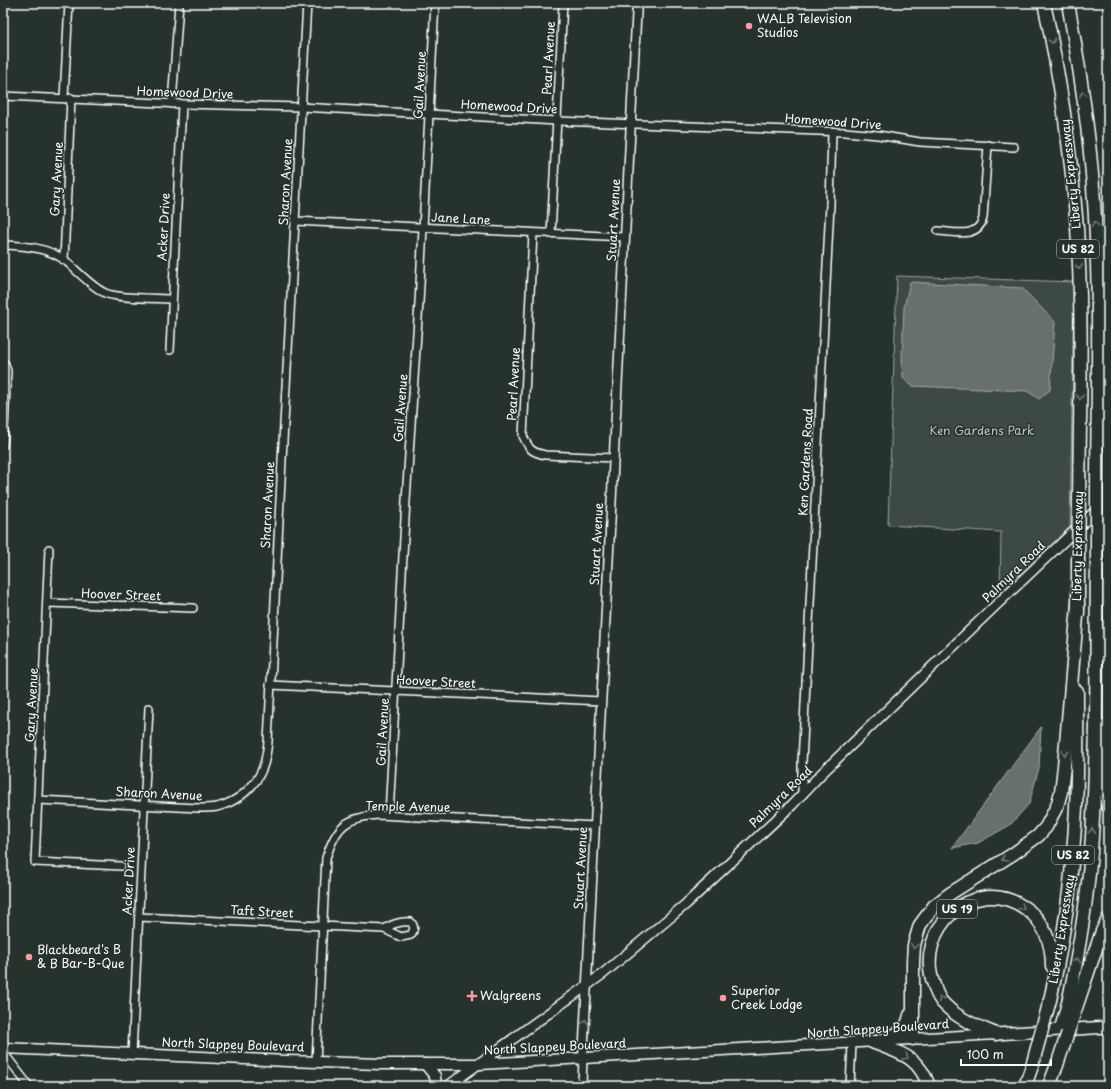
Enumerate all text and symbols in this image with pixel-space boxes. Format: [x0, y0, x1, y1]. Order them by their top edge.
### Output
place label: WALB Television Studios [757, 9, 852, 41]
street label: Pearl Avenue [537, 20, 559, 95]
marker: WALB Television Studios [744, 21, 754, 31]
one-way arrow [1047, 38, 1056, 44]
street label: Gail Avenue [408, 50, 430, 119]
street label: Homewood Drive [136, 81, 234, 103]
one-way arrow [1079, 91, 1088, 97]
street label: Homewood Drive [460, 94, 558, 118]
street label: Homewood Drive [784, 109, 882, 133]
street label: Liberty Expressway [1055, 118, 1085, 230]
street label: Sharon Avenue [274, 138, 296, 226]
street label: Gary Avenue [45, 141, 67, 217]
street label: Stuart Avenue [602, 178, 624, 262]
street label: Acker Drive [152, 192, 174, 261]
street label: Jane Lane [431, 207, 491, 229]
one-way arrow [1091, 221, 1100, 227]
road number: US 82 [1057, 240, 1099, 258]
one-way arrow [1074, 264, 1083, 270]
street label: Pearl Avenue [502, 346, 524, 421]
street label: Gail Avenue [389, 373, 411, 443]
one-way arrow [1076, 394, 1084, 400]
street label: Ken Gardens Road [793, 408, 817, 516]
park label: Ken Gardens Park [930, 421, 1034, 439]
street label: Sharon Avenue [256, 461, 278, 549]
street label: Liberty Expressway [1067, 491, 1087, 601]
street label: Stuart Avenue [585, 502, 607, 586]
street label: Palmyra Road [978, 536, 1049, 606]
street label: Hoover Street [81, 584, 161, 604]
street label: Gary Avenue [20, 667, 42, 743]
street label: Hoover Street [396, 670, 477, 692]
street label: Gail Avenue [371, 697, 393, 766]
one-way arrow [1060, 750, 1069, 756]
street label: Palmyra Road [745, 761, 816, 831]
street label: Sharon Avenue [115, 782, 203, 804]
street label: Temple Avenue [366, 796, 451, 816]
street label: Stuart Avenue [569, 826, 591, 910]
one-way arrow [1087, 828, 1096, 834]
street label: Acker Drive [117, 846, 139, 915]
road number: US 82 [1052, 846, 1094, 864]
one-way arrow [1001, 855, 1008, 862]
street label: Liberty Expressway [1043, 873, 1079, 985]
street label: Taft Street [230, 900, 294, 922]
road number: US 19 [937, 900, 977, 918]
one-way arrow [1018, 902, 1025, 909]
place label: Blackbeard's B & B Bar-B-Que [37, 940, 125, 972]
one-way arrow [910, 943, 919, 949]
marker: Blackbeard's B & B Bar-B-Que [24, 952, 34, 962]
one-way arrow [1072, 957, 1080, 963]
place label: Superior Creek Lodge [731, 981, 802, 1013]
place label: Walgreens [480, 986, 541, 1004]
marker: Walgreens [467, 991, 477, 1001]
marker: Superior Creek Lodge [718, 993, 728, 1003]
one-way arrow [938, 996, 946, 1003]
street label: North Slappey Boulevard [806, 1014, 950, 1042]
one-way arrow [581, 1019, 590, 1025]
street label: North Slappey Boulevard [161, 1033, 305, 1056]
street label: North Slappey Boulevard [483, 1033, 627, 1059]
scale bar [961, 1041, 1051, 1067]
text: 100 m [967, 1045, 1004, 1063]
one-way arrow [902, 1052, 909, 1059]

